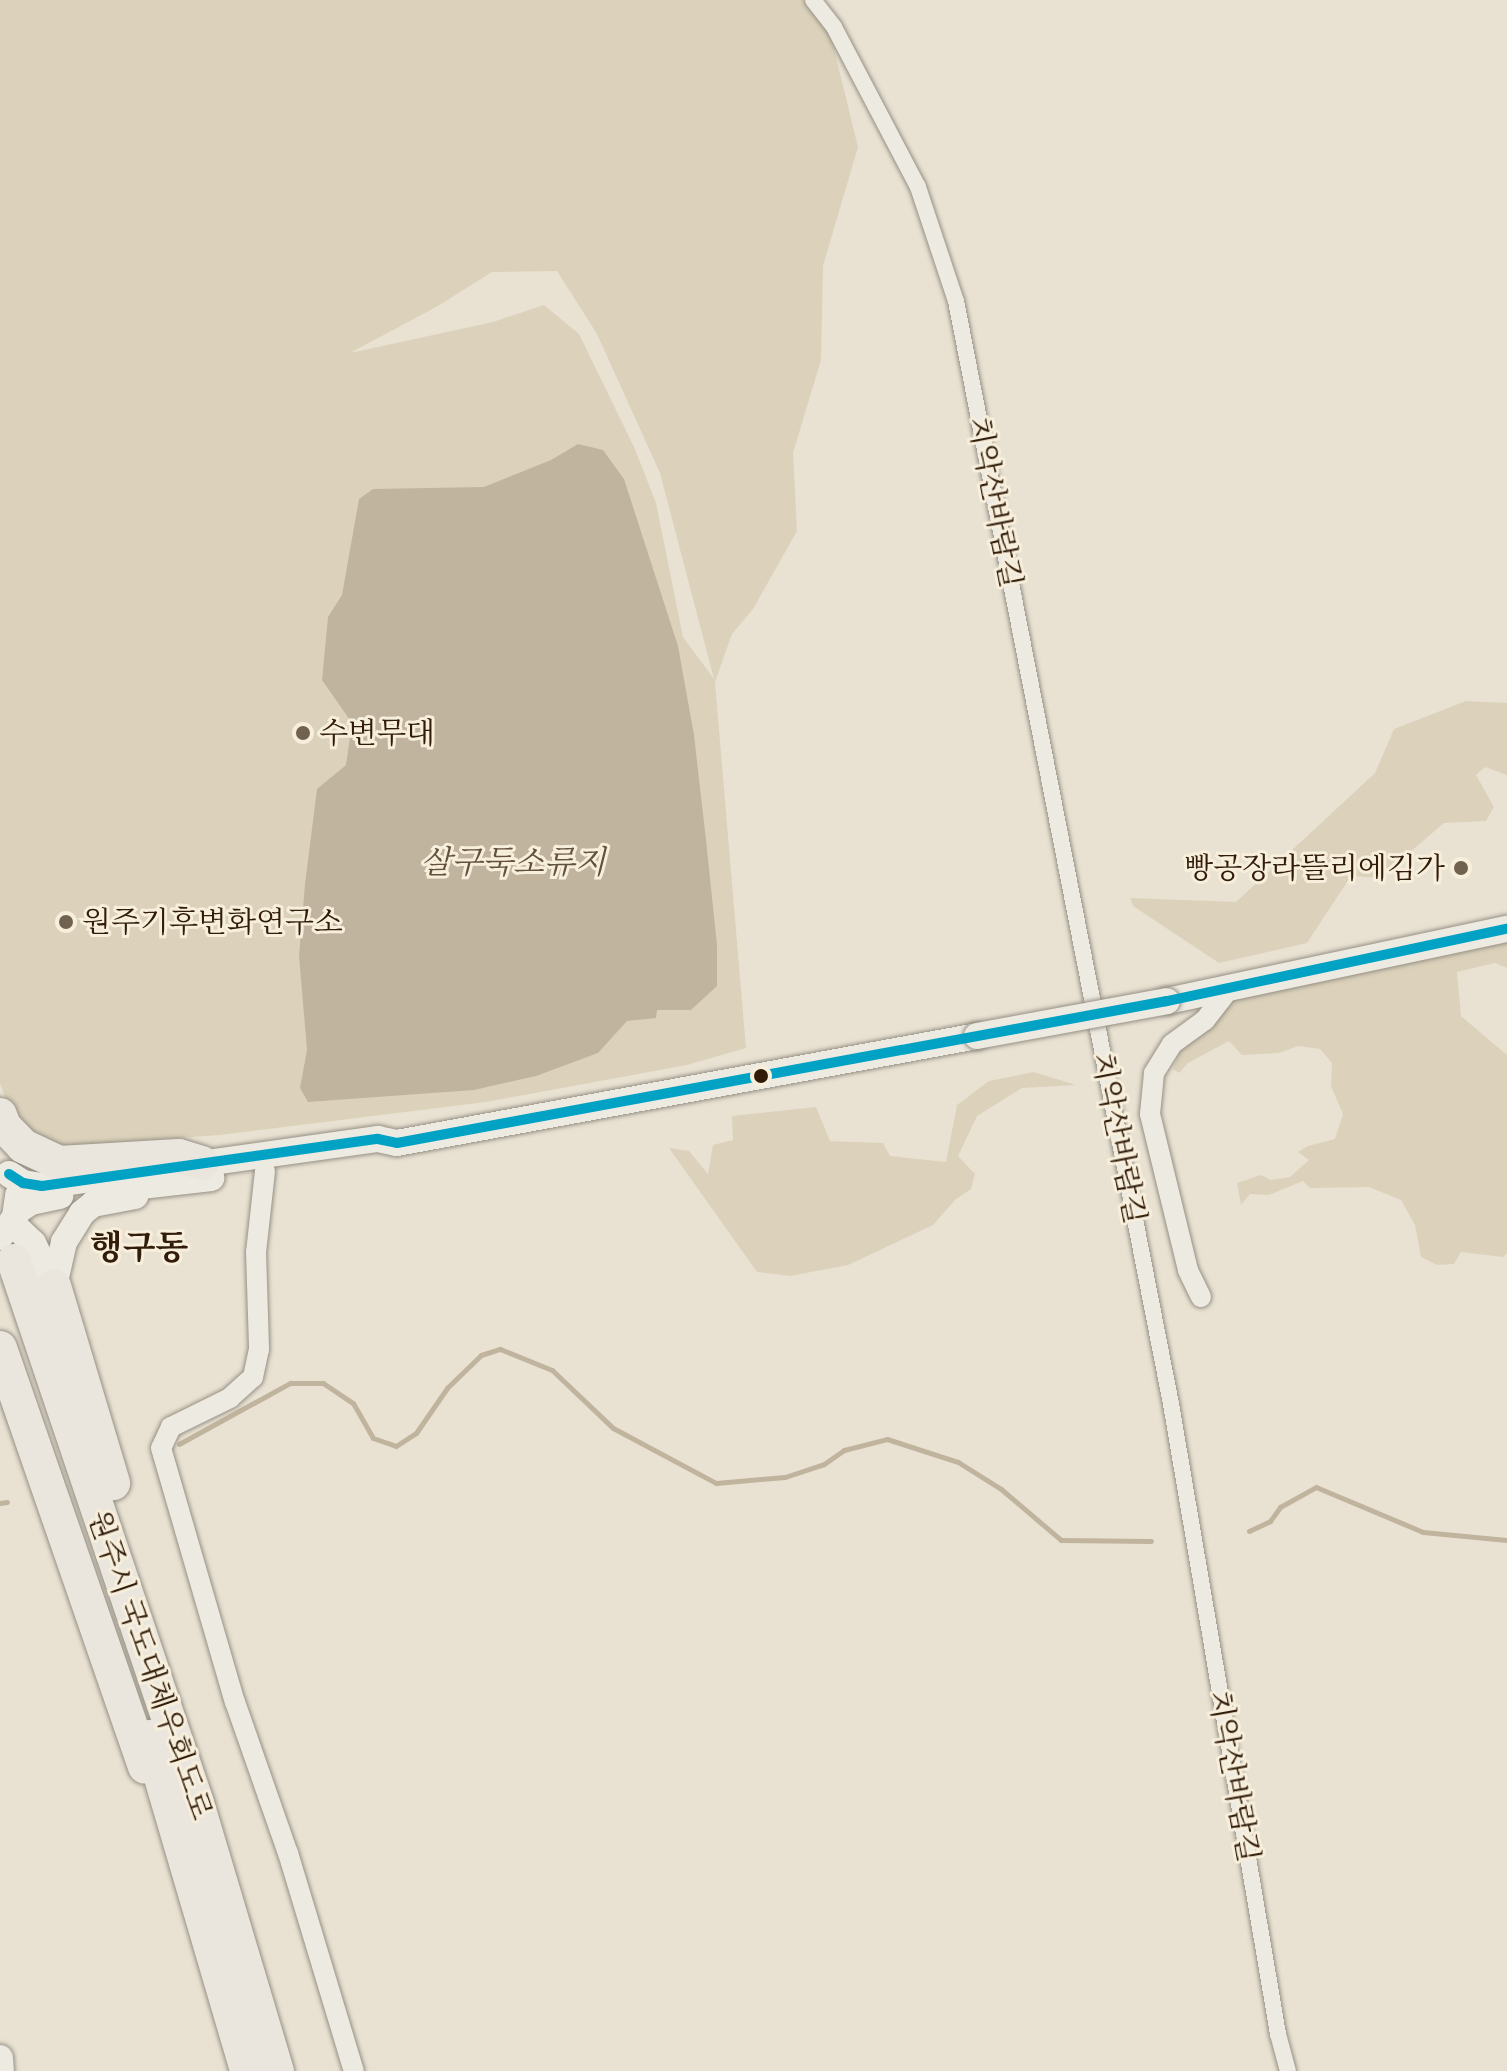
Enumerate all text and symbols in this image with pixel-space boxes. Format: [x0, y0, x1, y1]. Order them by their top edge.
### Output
street label: 치악산바람길 [961, 413, 1029, 591]
place label: 수변무대 [319, 715, 435, 751]
marker: 수변무대 [294, 724, 312, 742]
water label: 살구둑소류지 [420, 843, 606, 881]
place label: 빵공장라뜰리에김가 [1184, 850, 1445, 886]
marker: 빵공장라뜰리에김가 [1452, 859, 1470, 877]
place label: 원주기후변화연구소 [82, 904, 343, 940]
marker: 원주기후변화연구소 [57, 913, 75, 931]
street label: 치악산바람길 [1085, 1049, 1153, 1227]
unlabelled marker [753, 1068, 769, 1084]
district label: 행구동 [90, 1228, 188, 1268]
street label: 원주시 국도대체우회도로 [80, 1506, 220, 1824]
street label: 치악산바람길 [1201, 1687, 1267, 1865]

